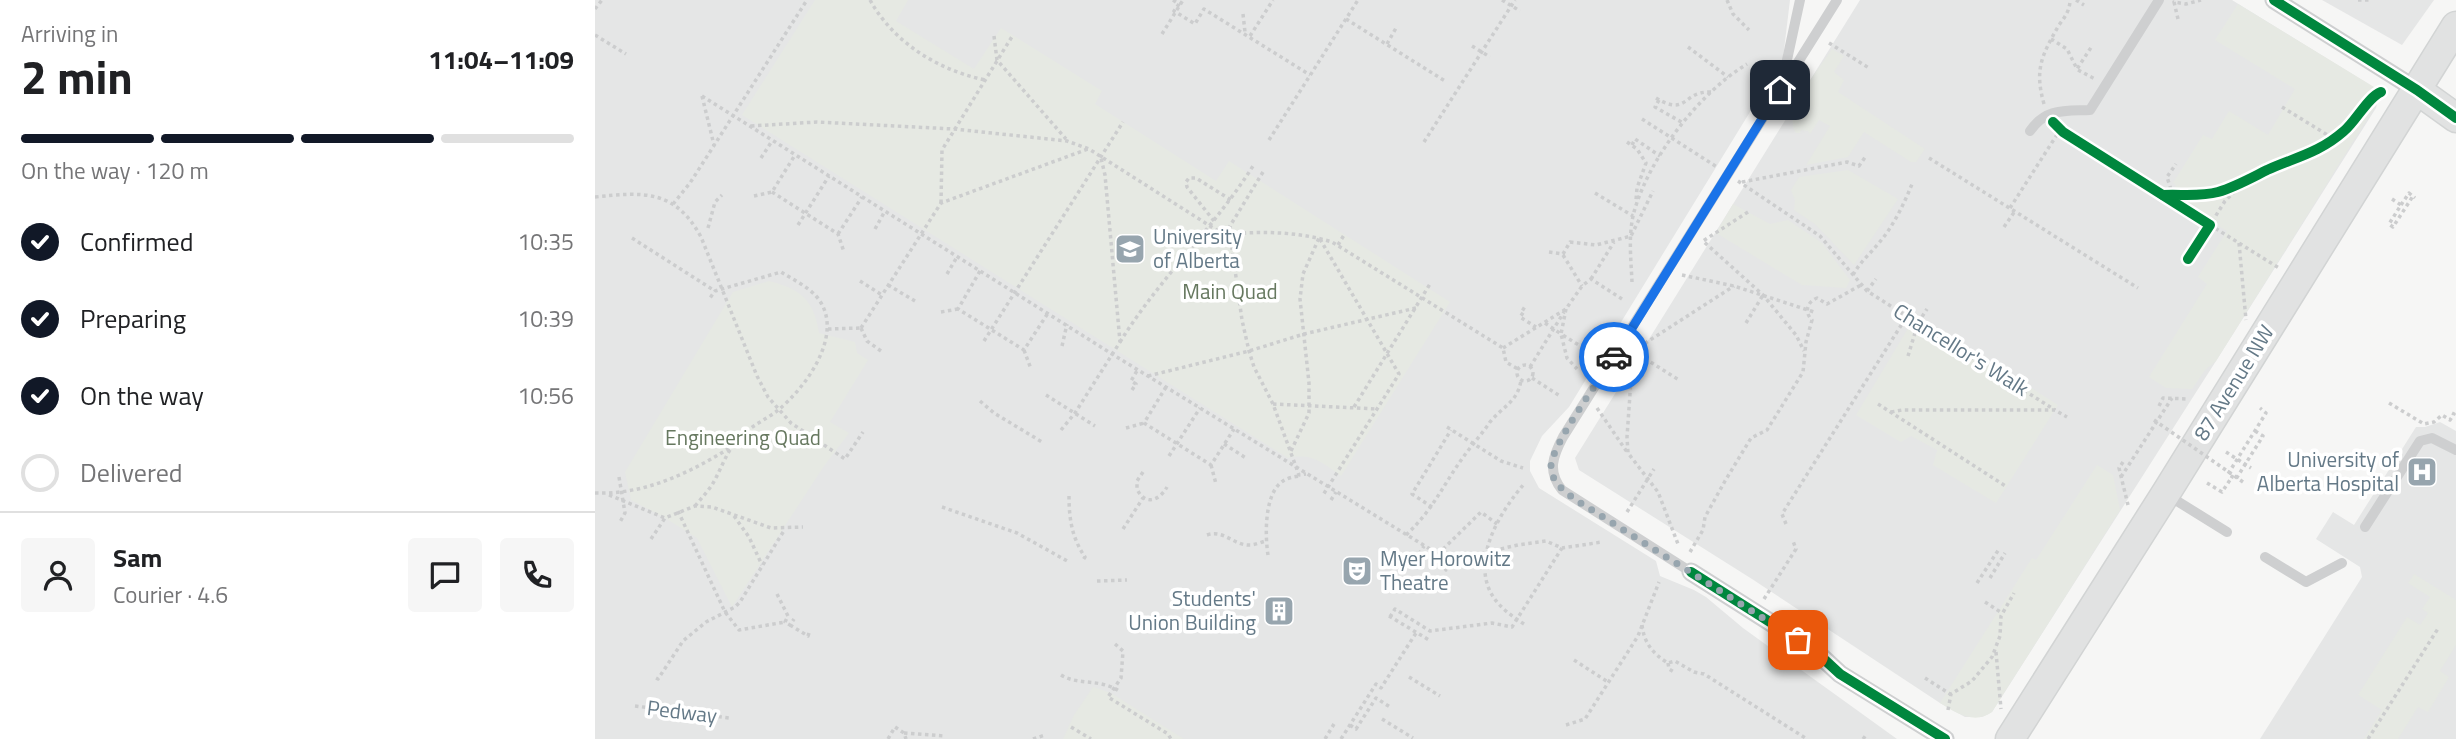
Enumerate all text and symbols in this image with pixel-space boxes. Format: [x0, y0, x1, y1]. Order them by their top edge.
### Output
text: Arriving in [21, 16, 118, 51]
text: 11:04–11:09 [428, 40, 574, 79]
text: 2 min [21, 42, 133, 112]
pin [1750, 60, 1810, 120]
icon: home [1761, 71, 1799, 109]
text: On the way · 120 m [21, 153, 209, 188]
place label: University of Alberta [1153, 220, 1242, 276]
text: Confirmed [80, 222, 194, 261]
icon: check [21, 223, 59, 261]
text: 10:35 [517, 224, 574, 259]
school or university icon: University of Alberta [1113, 232, 1147, 266]
park label: Main Quad [1182, 275, 1278, 307]
street label: Chancellor's Walk [1888, 295, 2036, 404]
text: Preparing [80, 299, 186, 338]
icon: check [21, 300, 59, 338]
text: 10:39 [517, 301, 574, 336]
street label: 87 Avenue NW [2185, 318, 2281, 447]
courier [1579, 322, 1649, 392]
icon: car [1595, 338, 1633, 376]
text: On the way [80, 376, 204, 415]
icon: check [21, 377, 59, 415]
text: 10:56 [517, 378, 574, 413]
park label: Engineering Quad [665, 421, 821, 453]
place label: University of Alberta Hospital [2257, 443, 2399, 499]
text: Delivered [80, 453, 183, 492]
hospital icon: University of Alberta Hospital [2405, 455, 2439, 489]
button: person [21, 538, 95, 612]
text: Sam [113, 538, 162, 577]
button: chat [408, 538, 482, 612]
button: phone [500, 538, 574, 612]
place label: Myer Horowitz Theatre [1380, 542, 1511, 598]
theatre icon: Myer Horowitz Theatre [1340, 554, 1374, 588]
text: Courier · 4.6 [113, 577, 228, 612]
place label: Students' Union Building [1128, 582, 1256, 638]
building icon: Students' Union Building [1262, 594, 1296, 628]
pin [1768, 610, 1828, 670]
icon: bag [1779, 621, 1817, 659]
street label: Pedway [645, 691, 719, 731]

